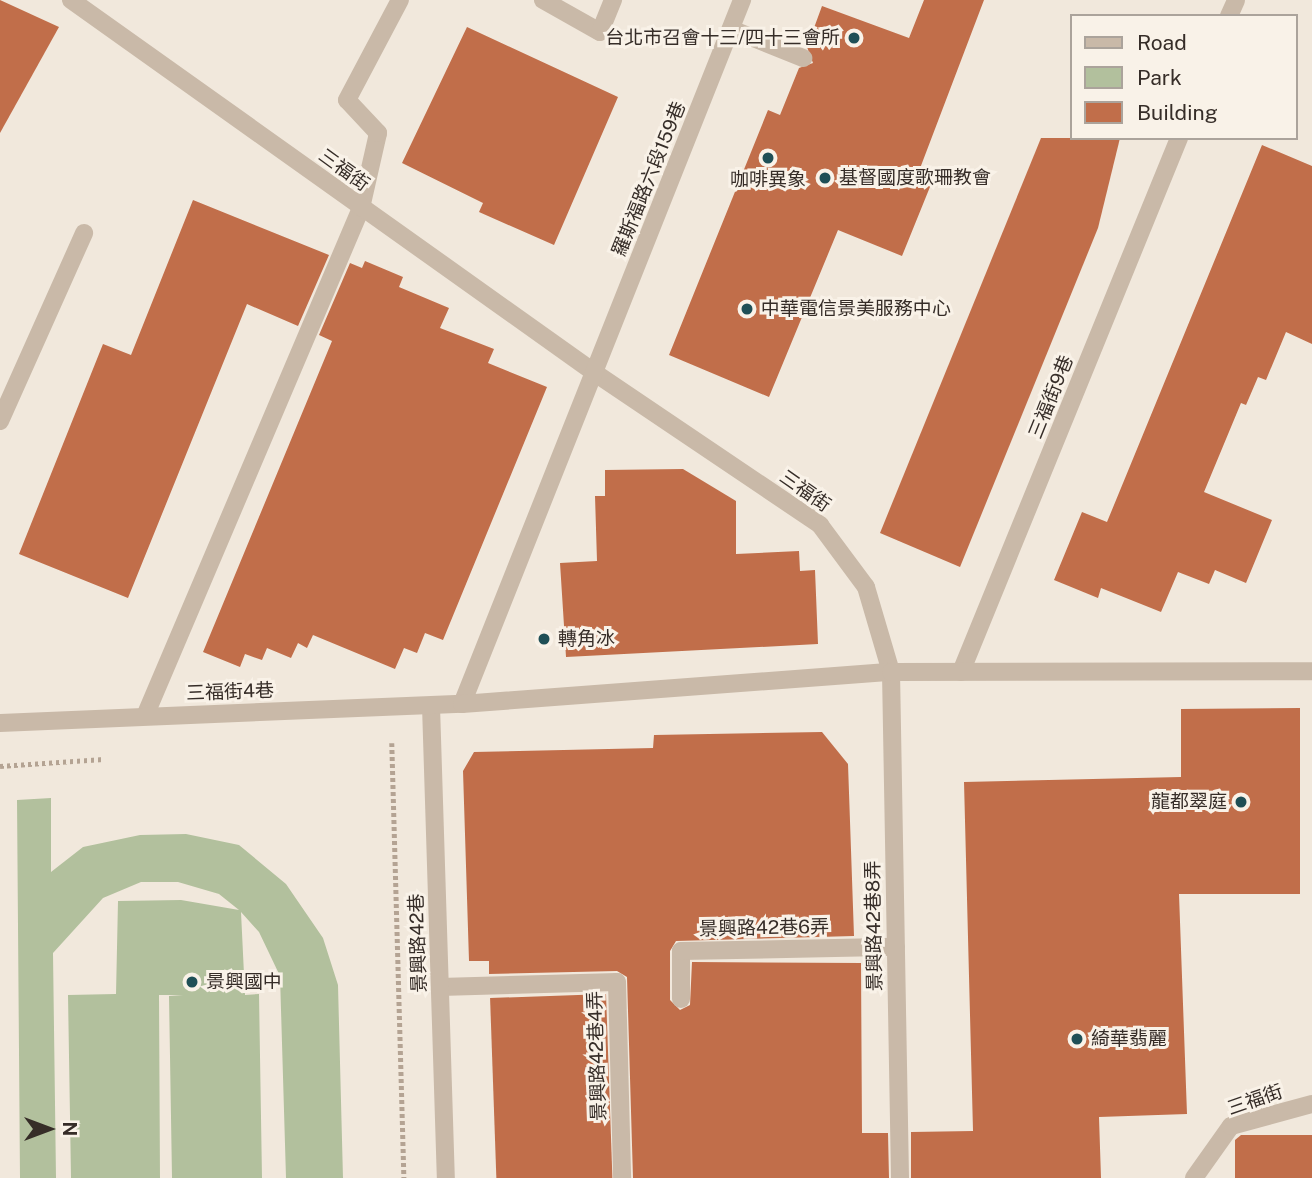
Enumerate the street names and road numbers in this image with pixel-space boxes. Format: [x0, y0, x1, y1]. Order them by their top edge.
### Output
street label: 羅斯福路六段159巷 [608, 98, 690, 260]
street label: 三福街 [314, 144, 374, 196]
street label: 三福街9巷 [1024, 352, 1078, 442]
street label: 三福街 [775, 465, 835, 517]
street label: 三福街4巷 [186, 679, 274, 705]
street label: 景興路42巷8弄 [861, 861, 887, 991]
street label: 景興路42巷 [405, 893, 431, 993]
street label: 景興路42巷6弄 [699, 915, 829, 941]
street label: 景興路42巷4弄 [583, 991, 611, 1121]
street label: 三福街 [1224, 1080, 1286, 1120]

